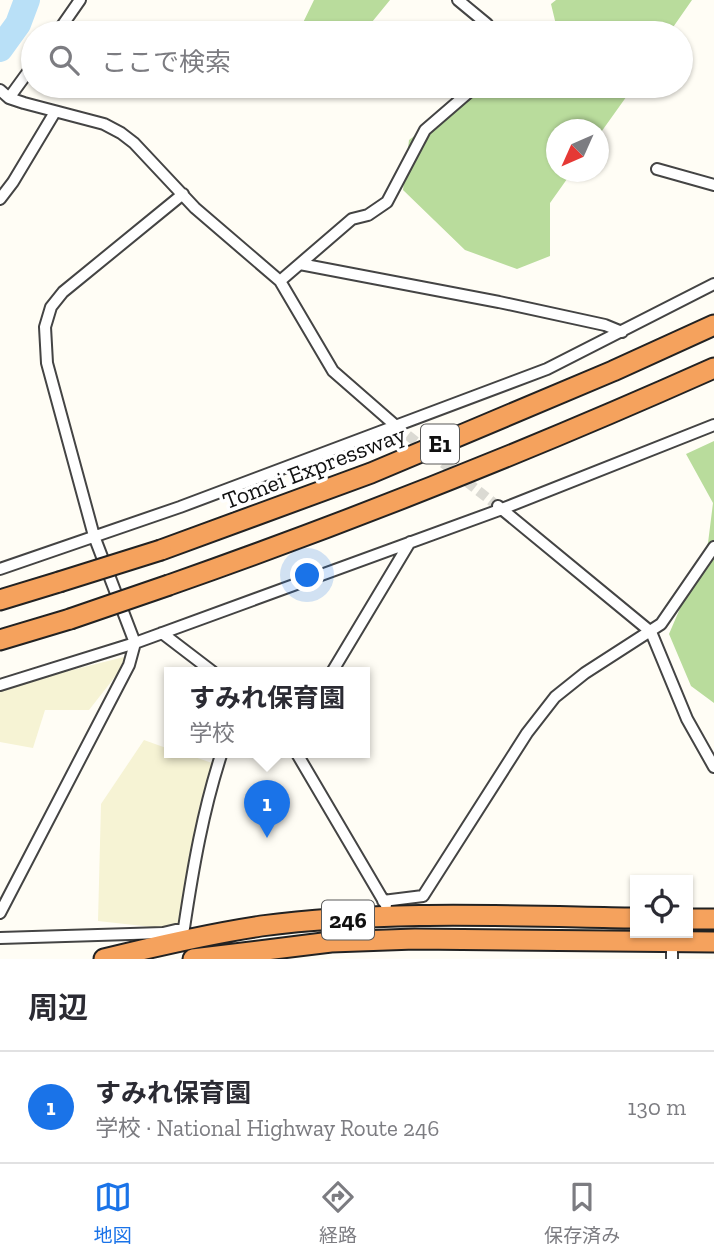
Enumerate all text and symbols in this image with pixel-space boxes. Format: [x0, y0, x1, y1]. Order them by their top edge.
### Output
search box [21, 21, 693, 98]
icon: search [45, 41, 83, 79]
text: ここで検索 [101, 46, 231, 78]
north arrow [546, 119, 609, 182]
street label: Tomei Expressway [218, 419, 410, 515]
road number: E1 [421, 424, 459, 464]
your location [290, 558, 324, 592]
popup [164, 667, 370, 758]
text: すみれ保育園 [189, 682, 345, 714]
text: 学校 [189, 719, 235, 747]
pin: 1 [244, 780, 290, 838]
map controls [630, 875, 693, 938]
button: locate [630, 875, 693, 938]
road number: 246 [322, 900, 374, 939]
text: 周辺 [28, 990, 88, 1026]
text: すみれ保育園 [95, 1077, 251, 1109]
text: 1 [46, 1093, 56, 1121]
text: 130 m [628, 1093, 686, 1121]
text: 学校 · National Highway Route 246 [95, 1114, 440, 1142]
tab: 地図 [94, 1178, 132, 1247]
tab: 経路 [319, 1178, 357, 1247]
tab: 保存済み [544, 1178, 620, 1247]

